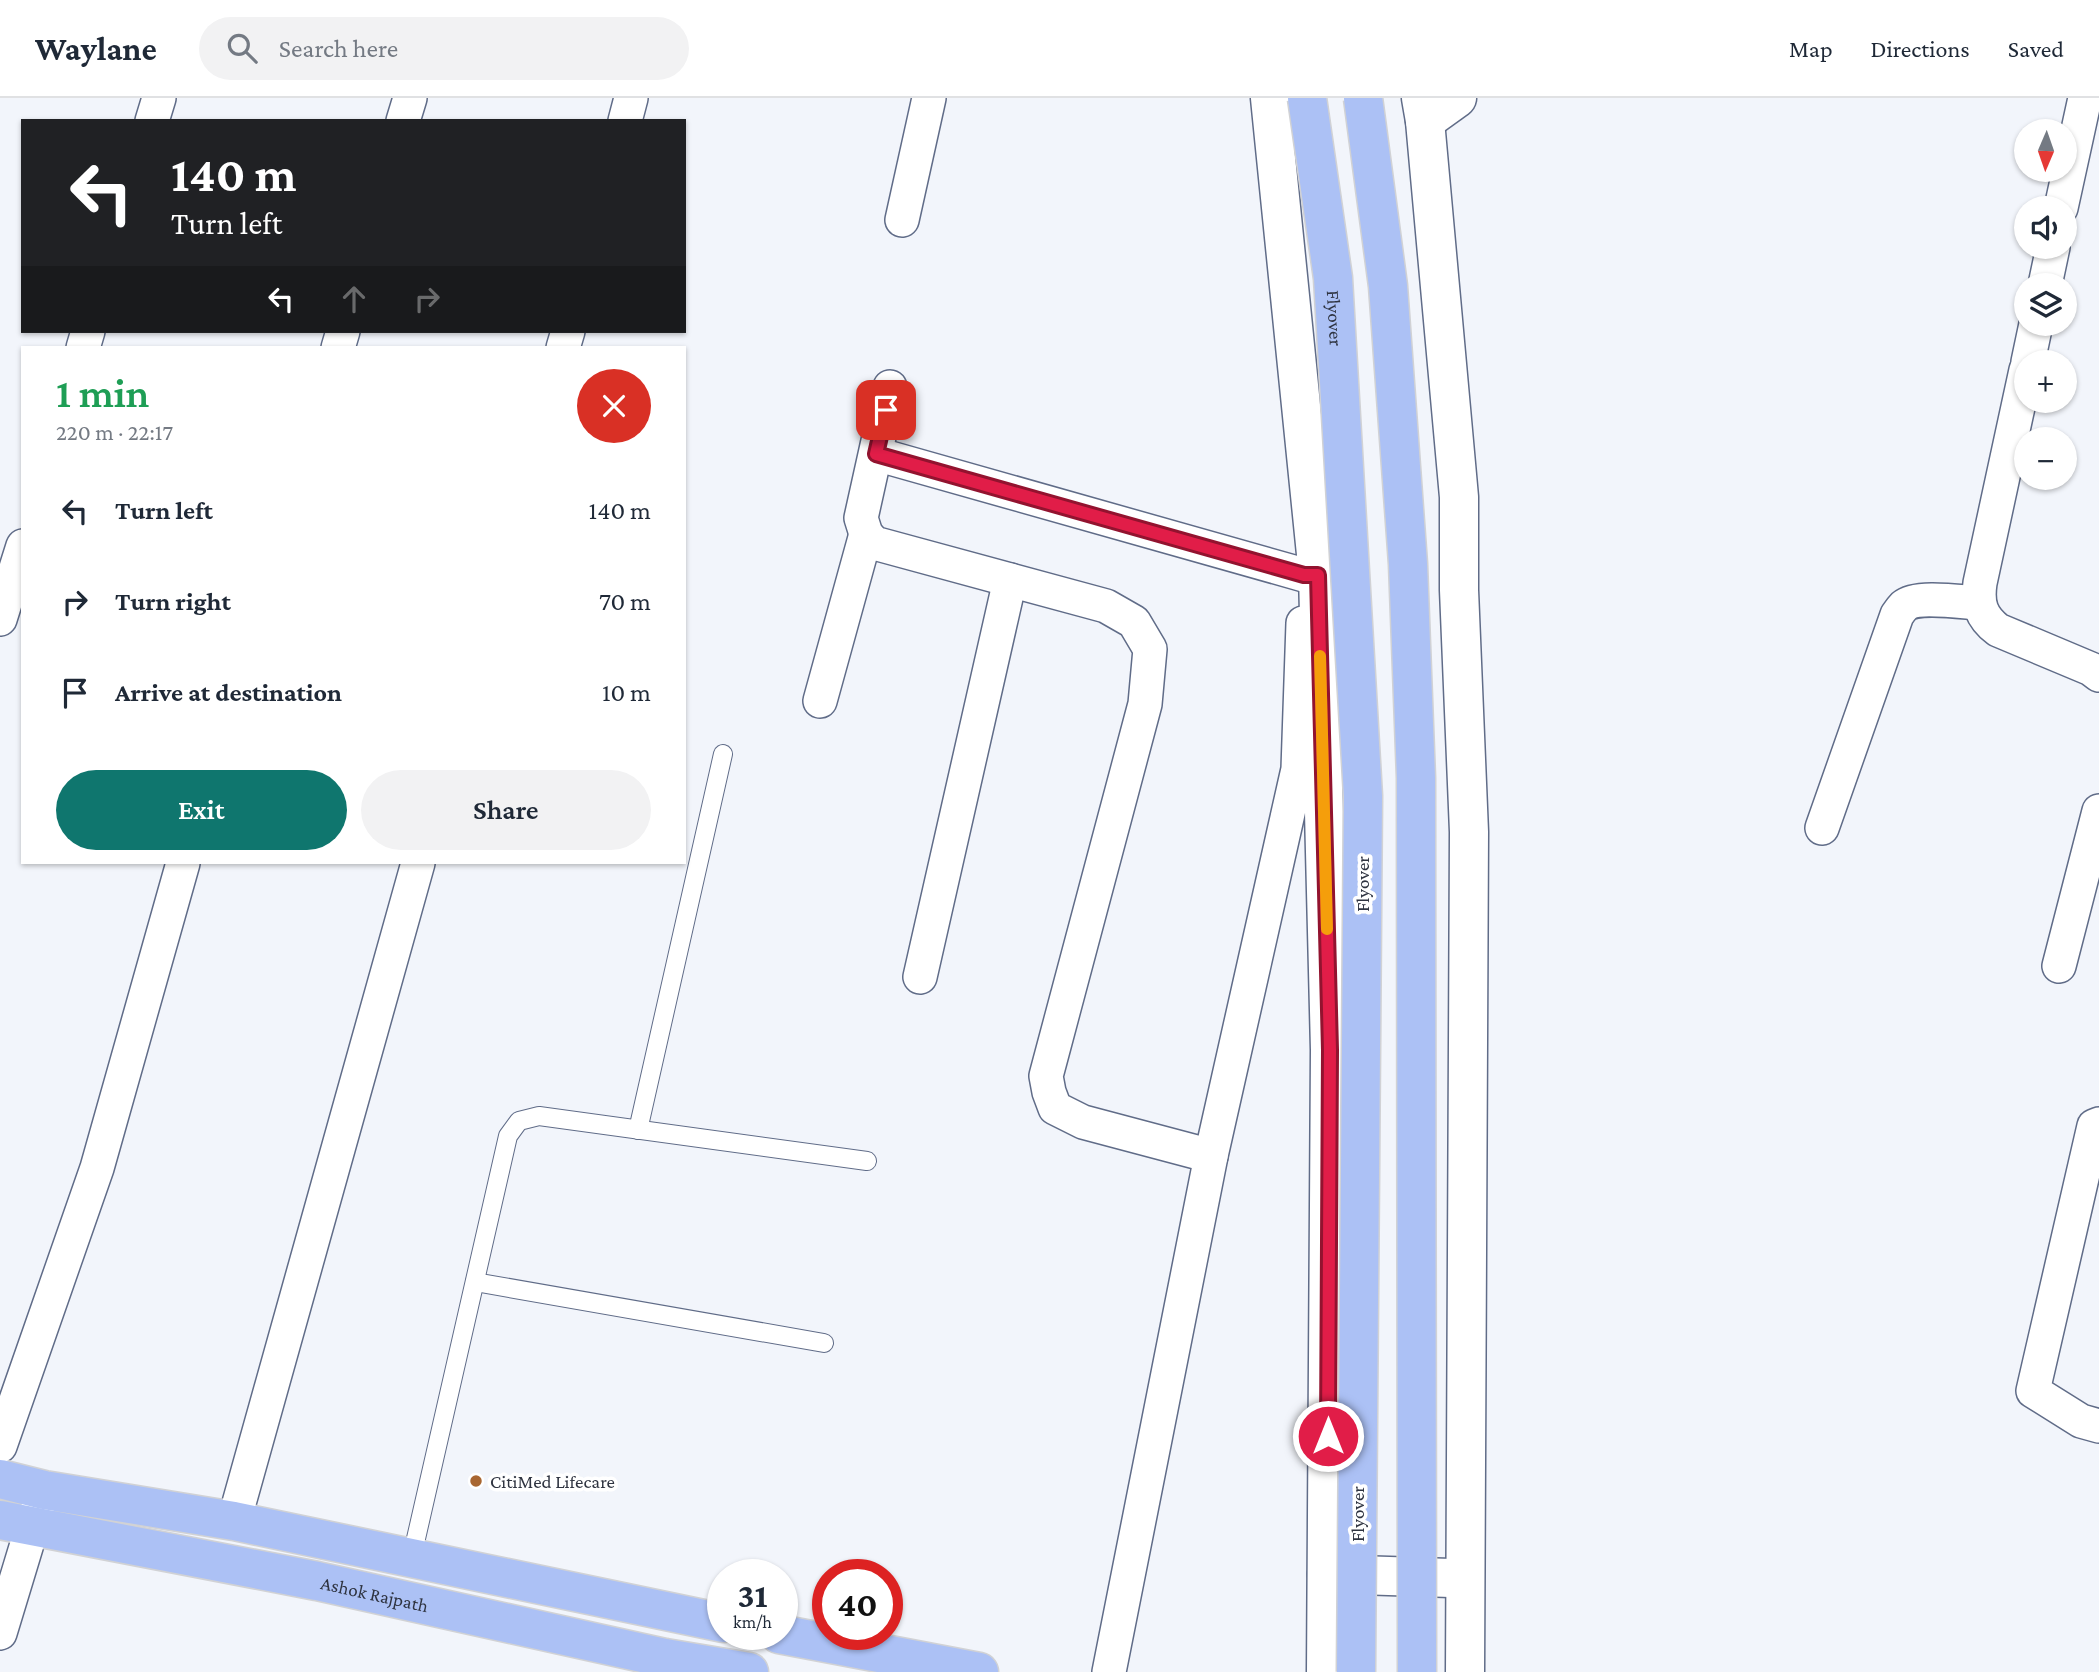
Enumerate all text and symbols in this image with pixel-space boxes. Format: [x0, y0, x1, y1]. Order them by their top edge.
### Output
search box [199, 17, 689, 80]
icon: search [223, 29, 261, 67]
text: Waylane [35, 30, 157, 67]
text: Search here [279, 34, 398, 63]
text: Map [1789, 35, 1833, 62]
text: Directions [1871, 35, 1970, 62]
text: Saved [2008, 35, 2064, 62]
north arrow [2014, 119, 2077, 182]
map controls [2014, 119, 2077, 490]
icon: left [56, 147, 147, 238]
text: 140 m [171, 147, 296, 202]
button: sound [2014, 196, 2077, 259]
text: Turn left [171, 205, 282, 241]
button: layers [2014, 273, 2077, 336]
icon: left [262, 280, 300, 318]
icon: ahead [335, 280, 373, 318]
icon: right [408, 280, 446, 318]
street label: Flyover [1323, 289, 1347, 347]
button: + [2014, 350, 2077, 413]
text: 1 min [56, 369, 149, 416]
button: close [577, 369, 651, 443]
pin [856, 380, 916, 440]
icon: arrive [867, 391, 905, 429]
text: 220 m · 22:17 [56, 419, 173, 445]
button: − [2014, 427, 2077, 490]
icon: left [56, 492, 94, 530]
text: Turn left [115, 496, 213, 525]
text: 140 m [589, 496, 651, 525]
icon: right [56, 583, 94, 621]
text: Turn right [115, 587, 231, 616]
text: 70 m [599, 587, 651, 616]
icon: arrive [56, 674, 94, 712]
text: Arrive at destination [115, 678, 342, 707]
text: 10 m [602, 678, 651, 707]
button: Exit [56, 770, 347, 850]
button: Share [361, 770, 651, 850]
street label: Flyover [1352, 856, 1373, 912]
position arrow [1291, 1399, 1365, 1473]
place label: CitiMed Lifecare [490, 1471, 615, 1492]
marker: CitiMed Lifecare [468, 1473, 484, 1489]
street label: Flyover [1347, 1486, 1368, 1542]
speed limit sign: 40 [812, 1559, 903, 1650]
street label: Ashok Rajpath [319, 1572, 430, 1616]
text: 31 [737, 1576, 768, 1615]
text: km/h [733, 1612, 772, 1632]

